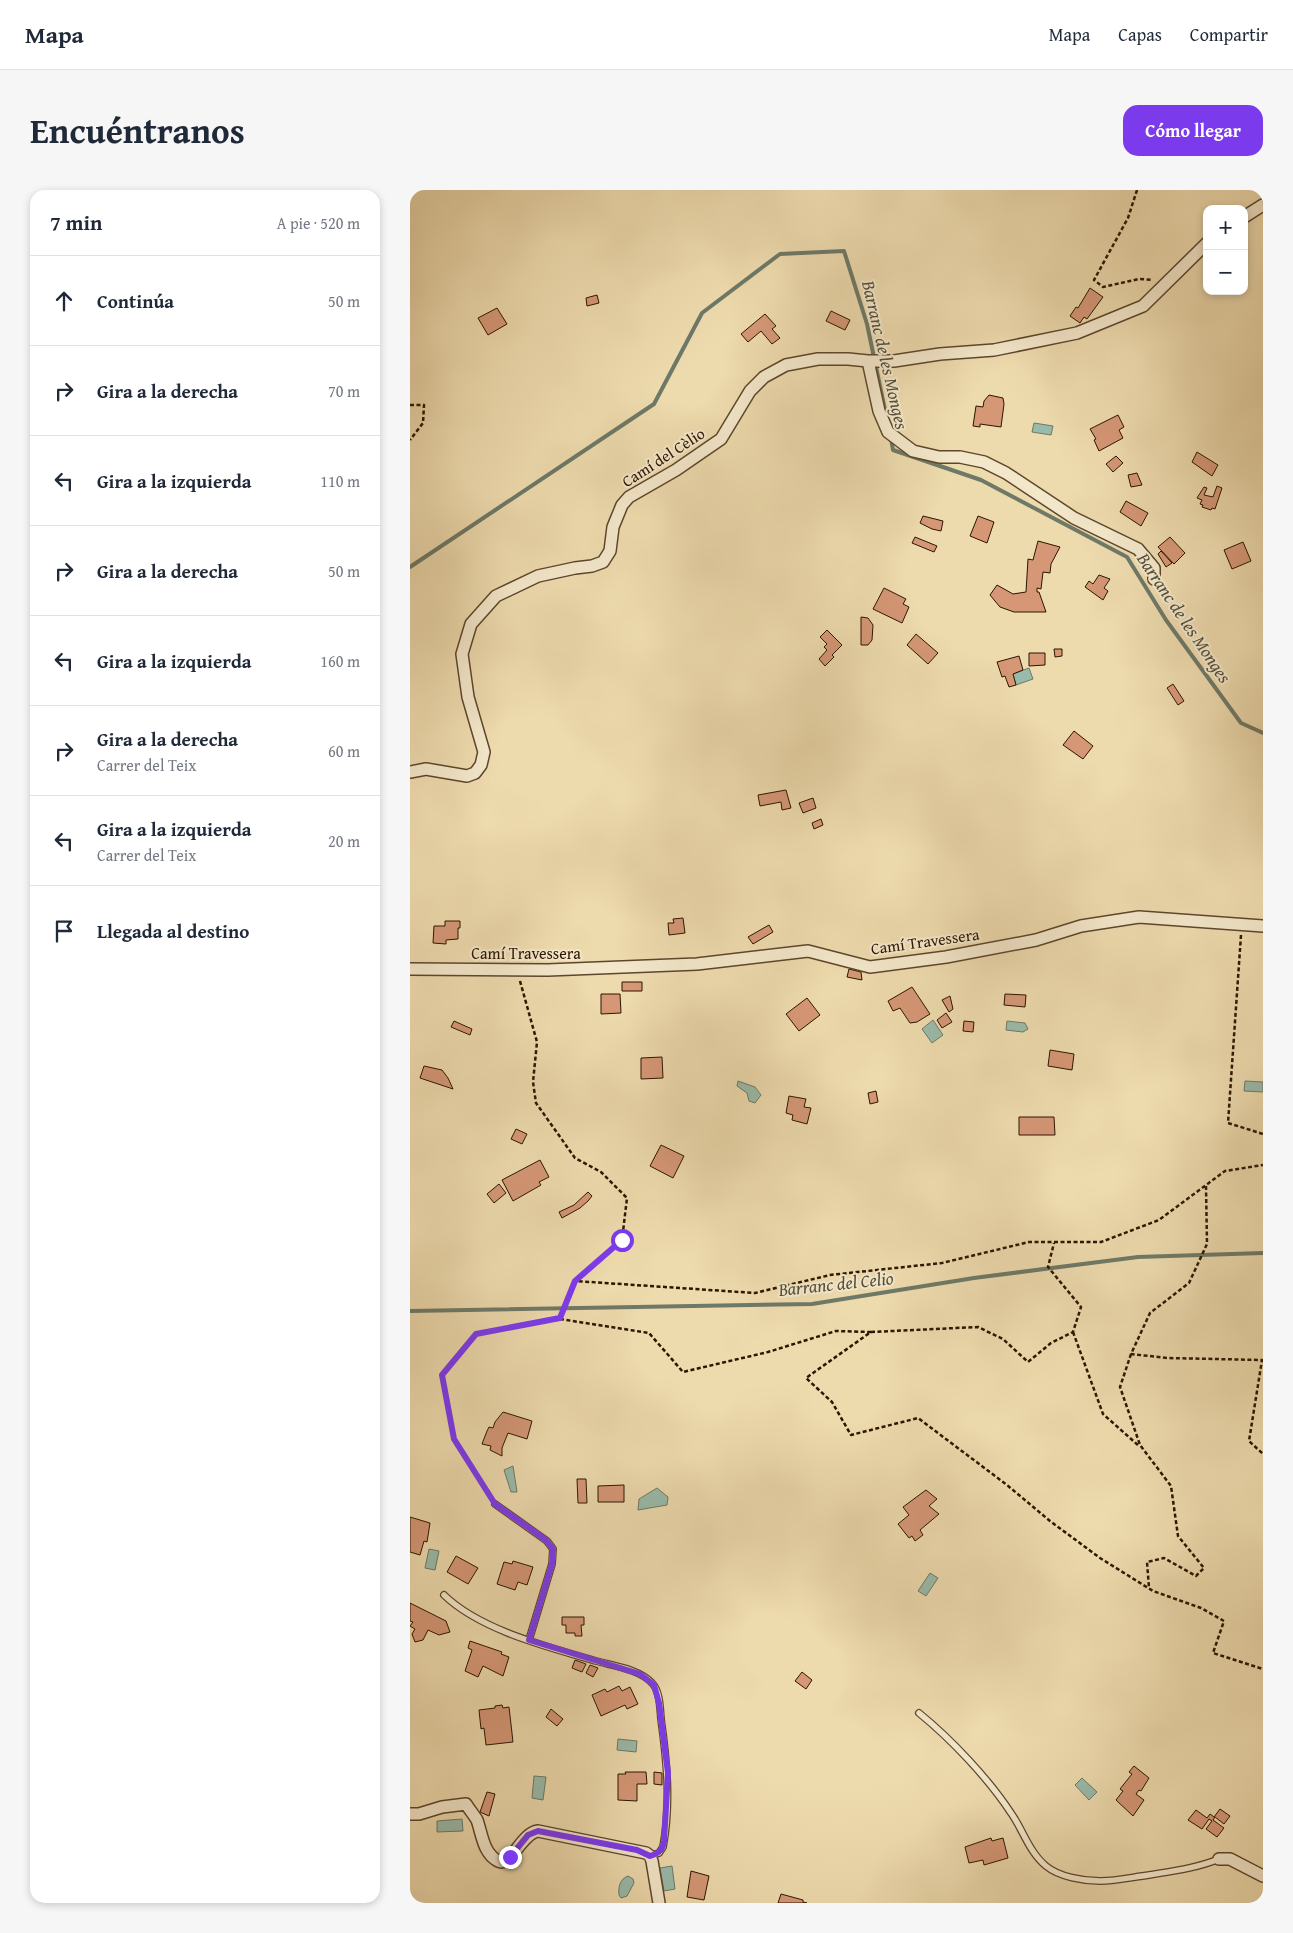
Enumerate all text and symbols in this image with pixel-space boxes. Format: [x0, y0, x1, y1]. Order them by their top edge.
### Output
text: Mapa [25, 17, 84, 52]
text: Mapa [1049, 21, 1090, 48]
text: Capas [1118, 21, 1162, 48]
text: Compartir [1190, 21, 1268, 48]
text: Encuéntranos [30, 105, 245, 156]
button: Cómo llegar [1123, 105, 1263, 156]
map controls [1203, 205, 1248, 295]
button: + [1203, 205, 1248, 250]
text: 7 min [50, 207, 102, 238]
text: A pie · 520 m [277, 211, 360, 235]
button: − [1203, 250, 1248, 295]
water label: Barranc de les Monges [855, 277, 916, 433]
icon: ahead [50, 287, 78, 315]
text: Continúa [97, 287, 174, 315]
text: 50 m [328, 289, 360, 313]
icon: right [50, 377, 78, 405]
text: Gira a la derecha [97, 377, 238, 405]
text: 70 m [328, 379, 360, 403]
street label: Camí del Cèlio [617, 421, 709, 493]
icon: left [50, 467, 78, 495]
text: Gira a la izquierda [97, 467, 252, 495]
text: 110 m [320, 469, 360, 493]
water label: Barranc de les Monges [1130, 546, 1238, 689]
icon: right [50, 557, 78, 585]
text: Gira a la derecha [97, 557, 238, 585]
text: 50 m [328, 559, 360, 583]
icon: left [50, 647, 78, 675]
text: Gira a la izquierda [97, 647, 252, 675]
text: 160 m [320, 649, 360, 673]
text: Gira a la derecha [97, 725, 238, 753]
icon: right [50, 737, 78, 765]
text: 60 m [328, 739, 360, 763]
text: Carrer del Teix [97, 753, 196, 777]
text: Gira a la izquierda [97, 815, 252, 843]
icon: left [50, 827, 78, 855]
text: 20 m [328, 829, 360, 853]
text: Carrer del Teix [97, 843, 196, 867]
icon: arrive [50, 917, 78, 945]
text: Llegada al destino [97, 917, 249, 945]
street label: Camí Travessera [869, 921, 981, 960]
street label: Camí Travessera [471, 941, 581, 965]
route start [611, 1229, 634, 1252]
water label: Barranc del Celio [776, 1264, 895, 1303]
route end [499, 1846, 522, 1869]

